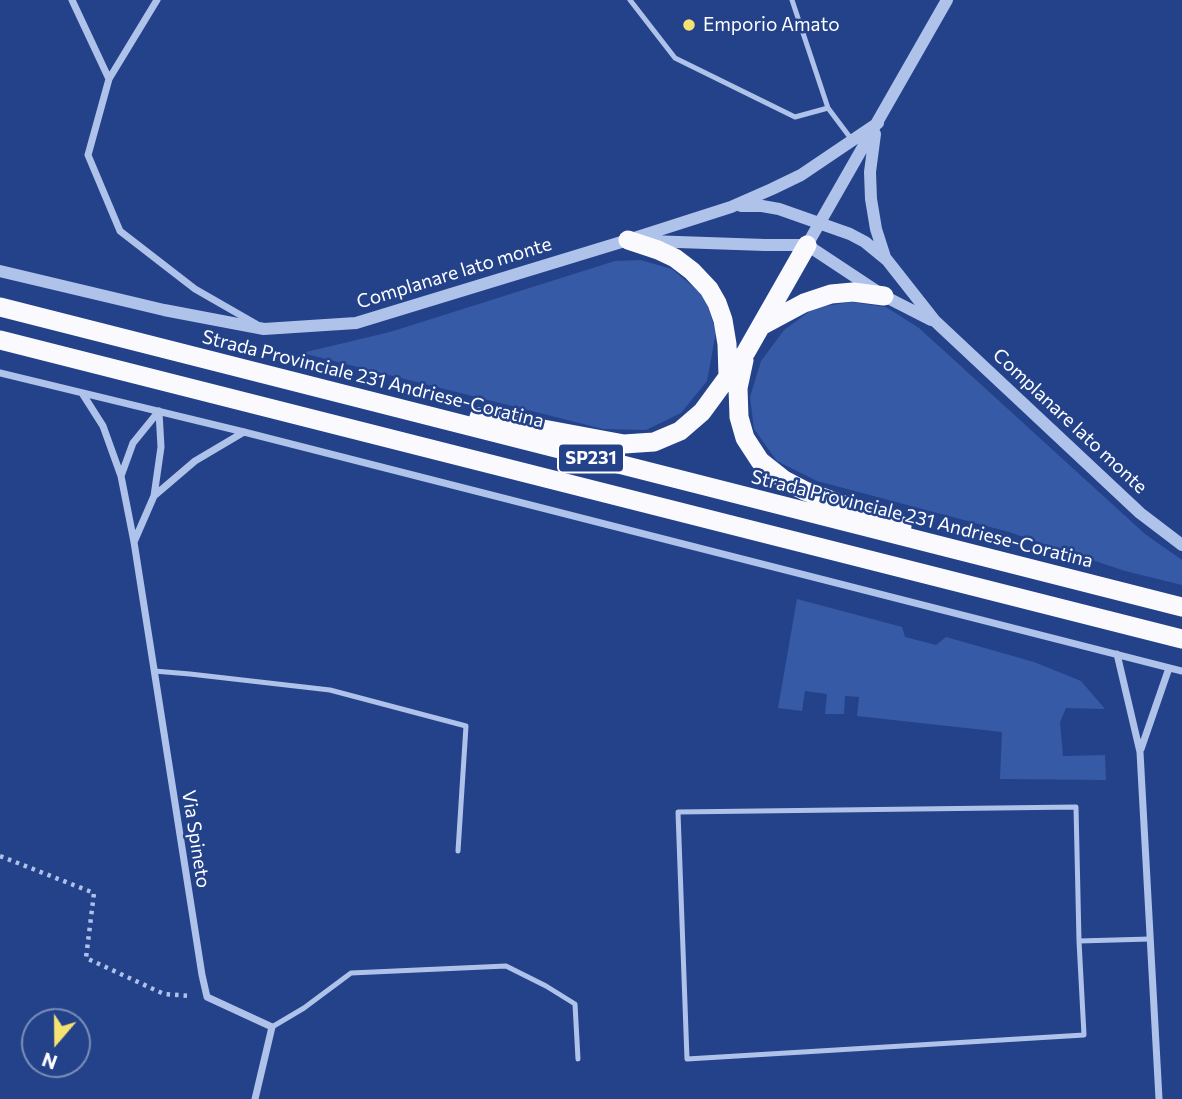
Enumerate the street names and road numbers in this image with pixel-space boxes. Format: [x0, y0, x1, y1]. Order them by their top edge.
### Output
street label: Complanare lato monte [354, 232, 554, 314]
street label: Strada Provinciale 231 Andriese-Coratina [200, 325, 546, 433]
street label: Complanare lato monte [988, 344, 1152, 498]
road number: SP231 [558, 444, 624, 472]
street label: Strada Provinciale 231 Andriese-Coratina [749, 465, 1095, 573]
street label: Via Spineto [177, 789, 215, 889]

